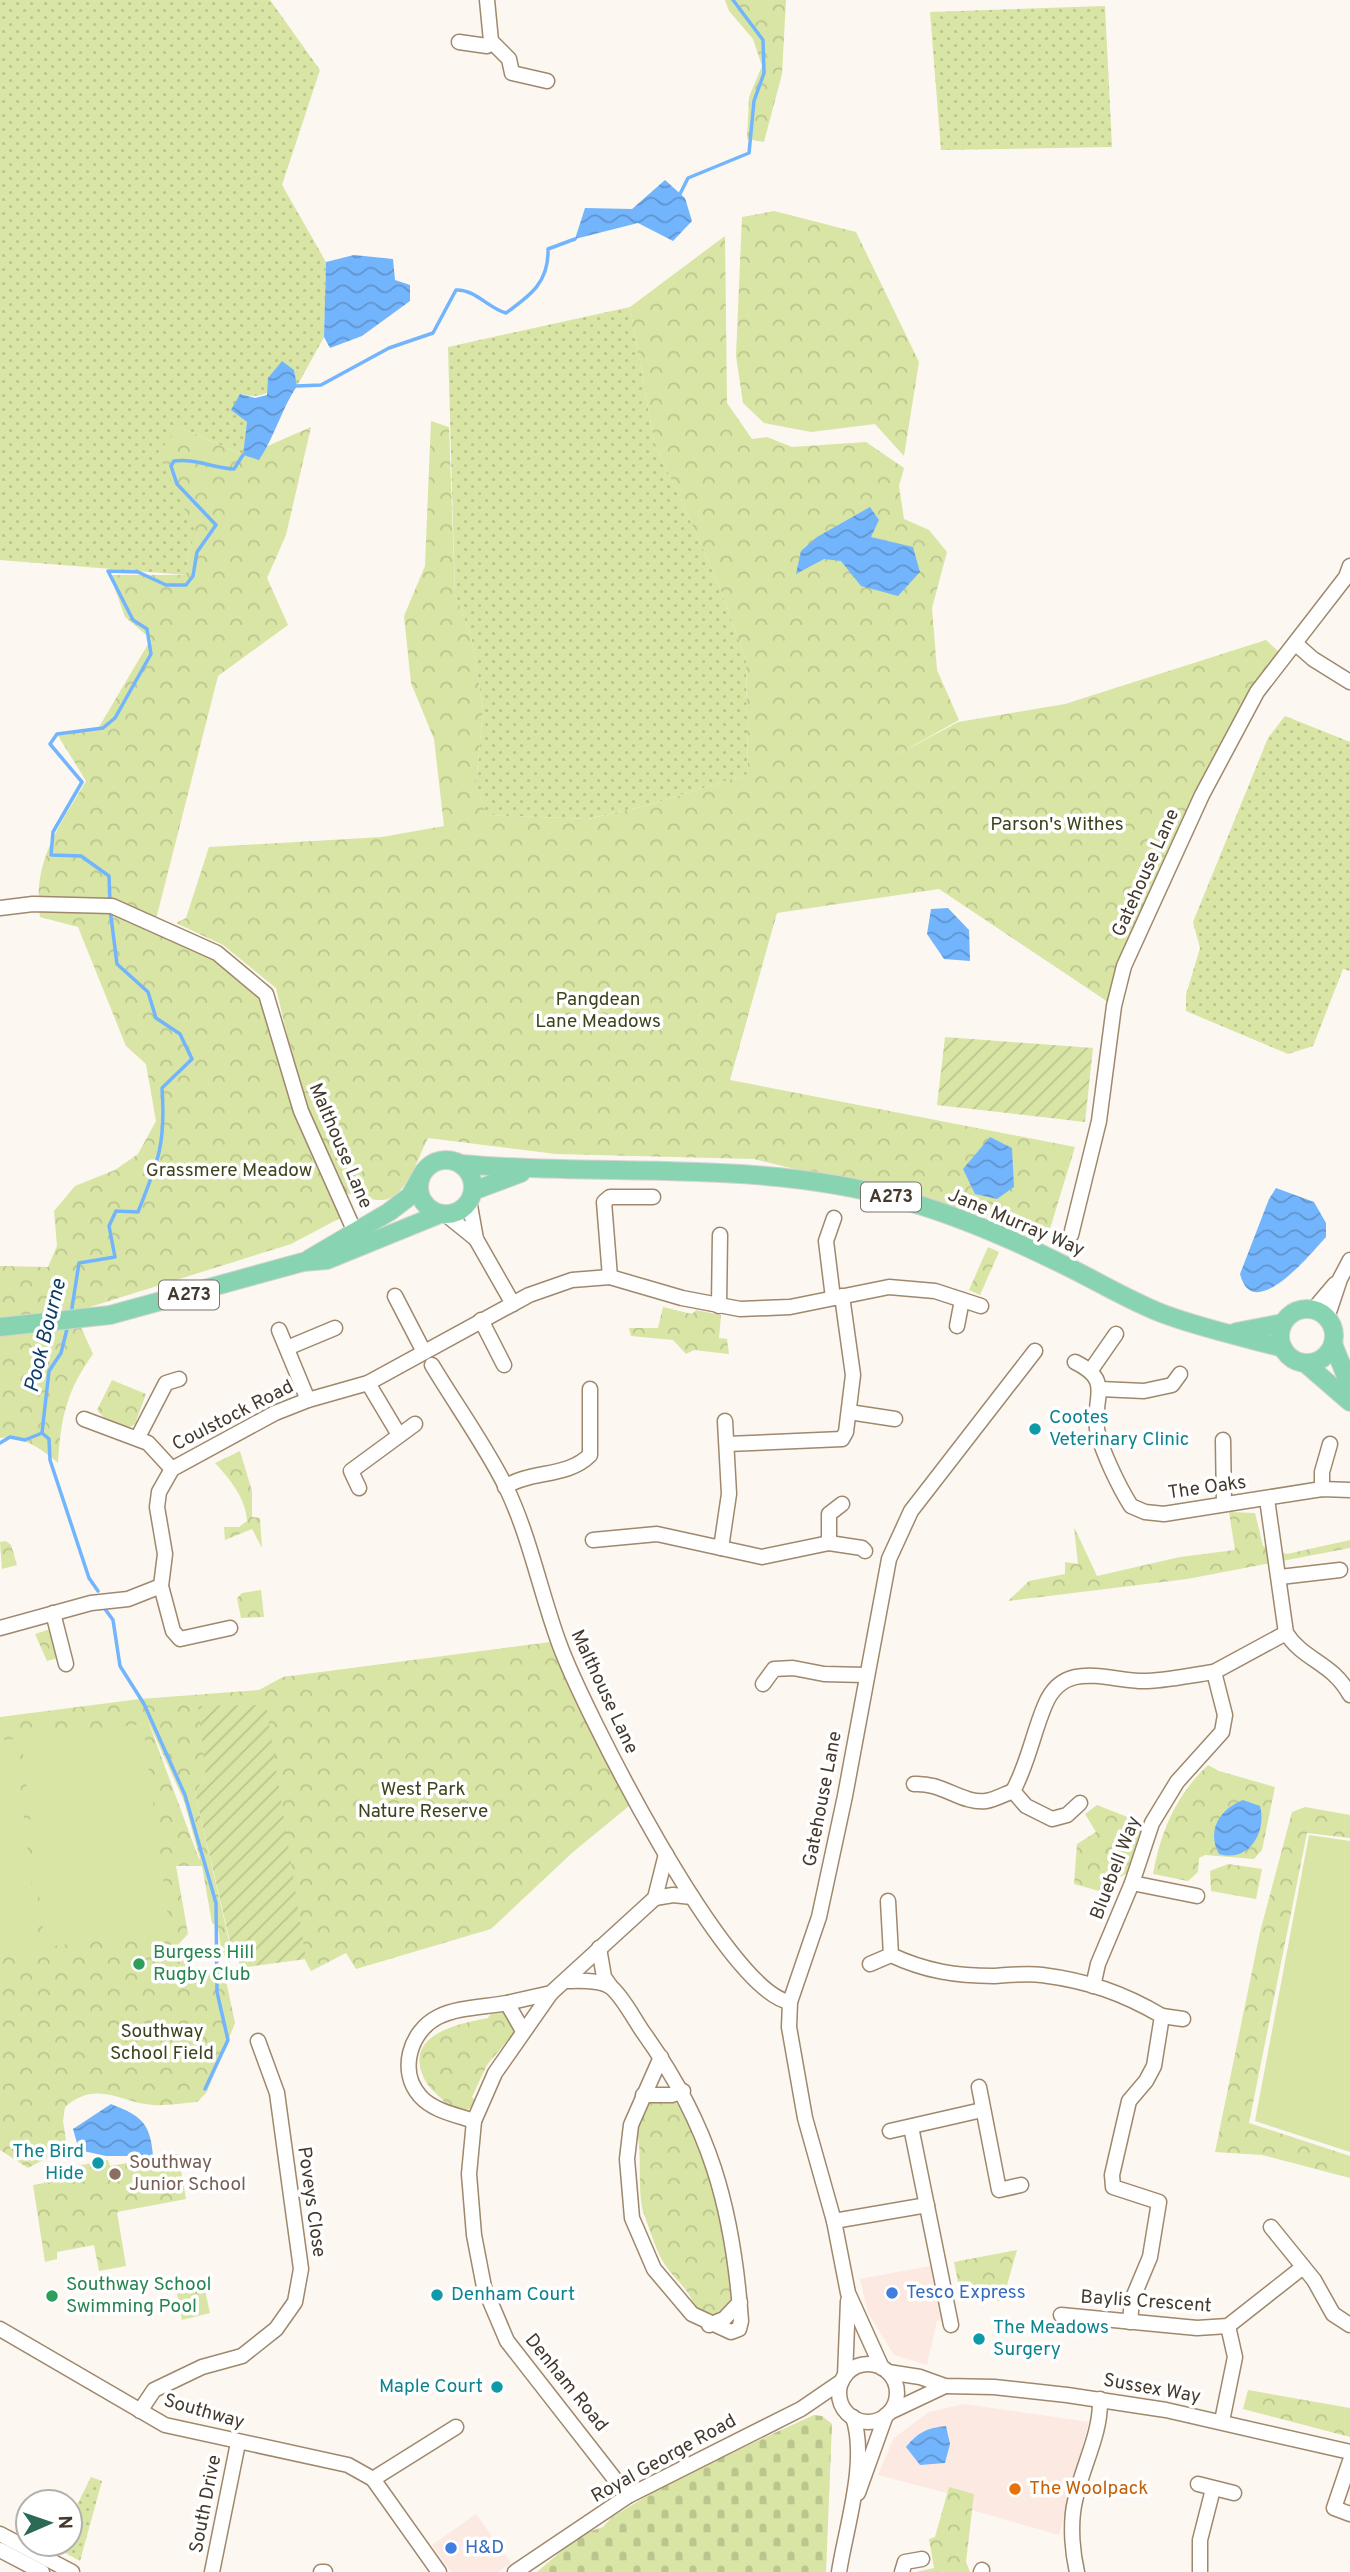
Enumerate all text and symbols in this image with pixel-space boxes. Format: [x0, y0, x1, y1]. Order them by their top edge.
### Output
street label: Gatehouse Lane [1107, 805, 1185, 941]
park label: Parson's Withes [990, 813, 1124, 837]
park label: Pangdean Lane Meadows [535, 988, 661, 1034]
street label: Malthouse Lane [303, 1080, 377, 1212]
park label: Grassmere Meadow [146, 1159, 312, 1183]
road number: A273 [861, 1182, 921, 1212]
street label: Jane Murray Way [944, 1183, 1088, 1263]
water label: Pook Bourne [19, 1275, 73, 1396]
road number: A273 [159, 1280, 219, 1310]
street label: Coulstock Road [168, 1375, 298, 1457]
place label: Cootes Veterinary Clinic [1049, 1406, 1189, 1452]
marker: Cootes Veterinary Clinic [1027, 1421, 1043, 1437]
street label: The Oaks [1166, 1471, 1248, 1505]
street label: Malthouse Lane [565, 1626, 643, 1758]
street label: Gatehouse Lane [798, 1729, 848, 1869]
park label: West Park Nature Reserve [358, 1778, 488, 1824]
street label: Bluebell Way [1085, 1813, 1147, 1923]
place label: Burgess Hill Rugby Club [153, 1941, 254, 1987]
marker: Burgess Hill Rugby Club [131, 1956, 147, 1972]
park label: Southway School Field [110, 2020, 214, 2066]
place label: The Bird Hide [12, 2140, 84, 2186]
street label: Poveys Close [291, 2145, 331, 2259]
place label: Southway Junior School [129, 2151, 246, 2197]
marker: The Bird Hide [90, 2155, 106, 2171]
marker: Southway Junior School [107, 2166, 123, 2182]
place label: Southway School Swimming Pool [66, 2273, 212, 2319]
place label: Tesco Express [906, 2281, 1026, 2305]
place label: Denham Court [451, 2283, 575, 2307]
marker: Tesco Express [884, 2285, 900, 2301]
street label: Baylis Crescent [1080, 2285, 1212, 2319]
marker: Denham Court [429, 2287, 445, 2303]
marker: Southway School Swimming Pool [44, 2288, 60, 2304]
place label: The Meadows Surgery [993, 2316, 1109, 2362]
street label: Denham Road [519, 2329, 613, 2437]
marker: The Meadows Surgery [971, 2331, 987, 2347]
street label: Sussex Way [1101, 2369, 1203, 2409]
place label: Maple Court [379, 2375, 483, 2399]
marker: Maple Court [489, 2379, 505, 2395]
street label: Southway [161, 2389, 247, 2435]
street label: Royal George Road [587, 2409, 741, 2509]
street label: South Drive [185, 2453, 227, 2555]
place label: The Woolpack [1029, 2477, 1148, 2501]
marker: The Woolpack [1007, 2481, 1023, 2497]
north arrow [14, 2488, 84, 2558]
text: N [52, 2515, 76, 2530]
place label: H&D [465, 2536, 504, 2560]
marker: H&D [443, 2540, 459, 2556]

